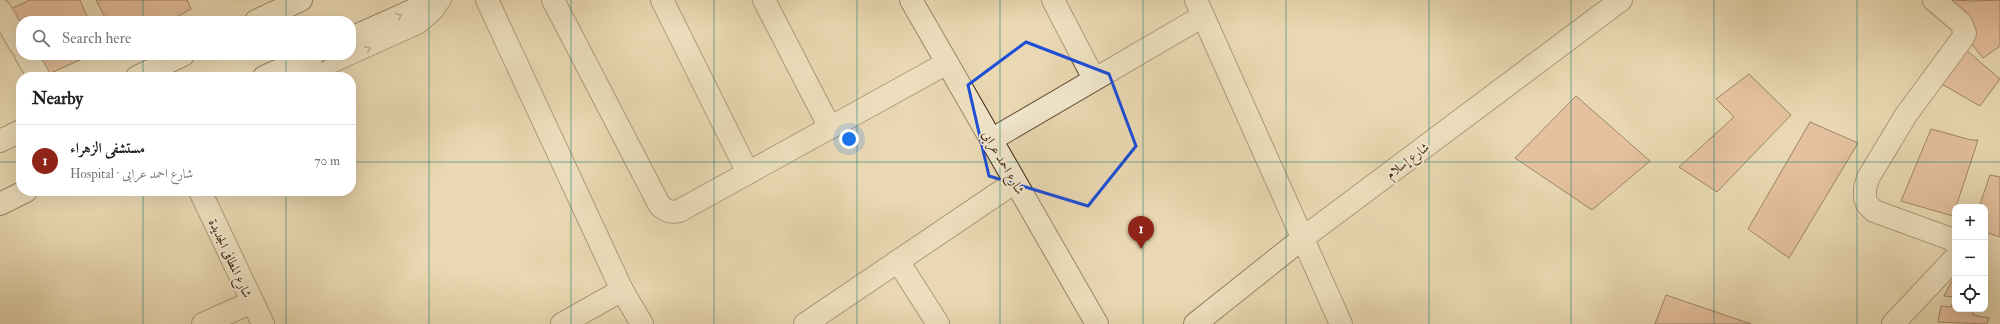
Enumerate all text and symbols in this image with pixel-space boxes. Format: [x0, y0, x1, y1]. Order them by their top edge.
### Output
one-way arrow [396, 13, 403, 21]
search box [16, 16, 356, 60]
icon: search [30, 27, 52, 49]
text: Search here [62, 29, 131, 48]
one-way arrow [364, 46, 371, 54]
text: Nearby [32, 88, 83, 109]
street label: شارع احمد عرابى [976, 128, 1028, 199]
your location [839, 129, 859, 149]
text: مستشفى الزهراء [70, 139, 145, 158]
street label: شارع إسلام [1383, 139, 1434, 185]
text: 1 [43, 153, 47, 169]
text: 70 m [315, 153, 340, 169]
text: Hospital · شارع احمد عرابى [70, 166, 193, 182]
map controls [1952, 204, 1988, 312]
button: + [1952, 204, 1988, 240]
street label: شارع المطافى الجديدة [202, 216, 255, 302]
pin: 1 [1128, 216, 1154, 249]
button: − [1952, 240, 1988, 276]
button: locate [1952, 276, 1988, 312]

